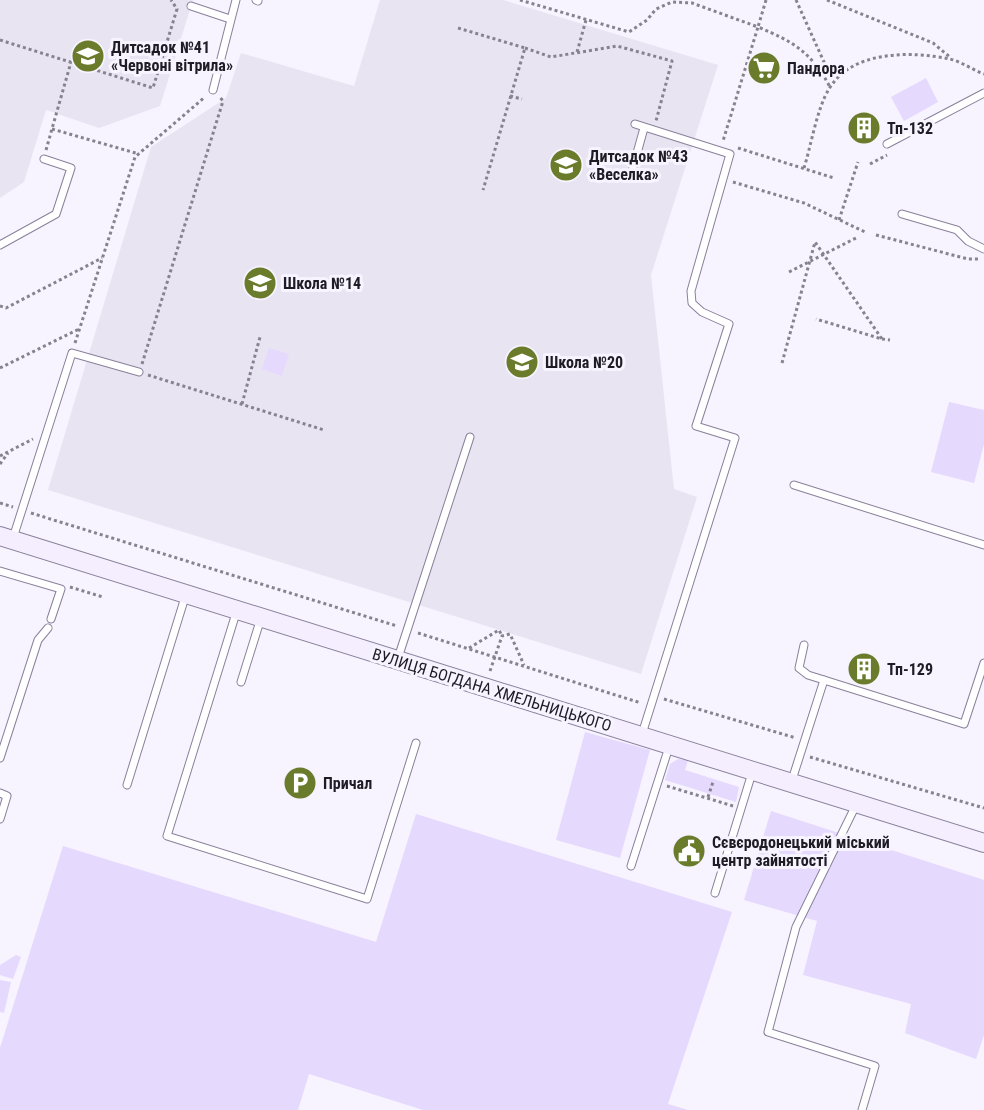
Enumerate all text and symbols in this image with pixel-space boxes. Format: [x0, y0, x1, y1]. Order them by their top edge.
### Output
school or university icon: Дитсадок №41 «Червоні вітрила» [70, 38, 106, 74]
place label: Дитсадок №41 «Червоні вітрила» [111, 38, 233, 75]
supermarket icon: Пандора [746, 50, 782, 86]
place label: Пандора [787, 59, 845, 78]
building icon: Тп-132 [846, 110, 882, 146]
place label: Тп-132 [887, 119, 933, 138]
school or university icon: Дитсадок №43 «Веселка» [548, 147, 584, 183]
place label: Дитсадок №43 «Веселка» [589, 147, 688, 184]
school or university icon: Школа №14 [242, 265, 278, 301]
place label: Школа №14 [283, 274, 361, 293]
school or university icon: Школа №20 [504, 344, 540, 380]
place label: Школа №20 [545, 353, 623, 372]
street label: ВУЛИЦЯ БОГДАНА ХМЕЛЬНИЦЬКОГО [370, 645, 614, 735]
building icon: Тп-129 [846, 651, 882, 687]
place label: Тп-129 [887, 660, 933, 679]
parking icon: Причал [282, 765, 318, 801]
place label: Причал [323, 774, 372, 793]
public building icon: Сєвєродонецький міський центр зайнятості [671, 833, 707, 869]
place label: Сєвєродонецький міський центр зайнятості [712, 833, 890, 870]

